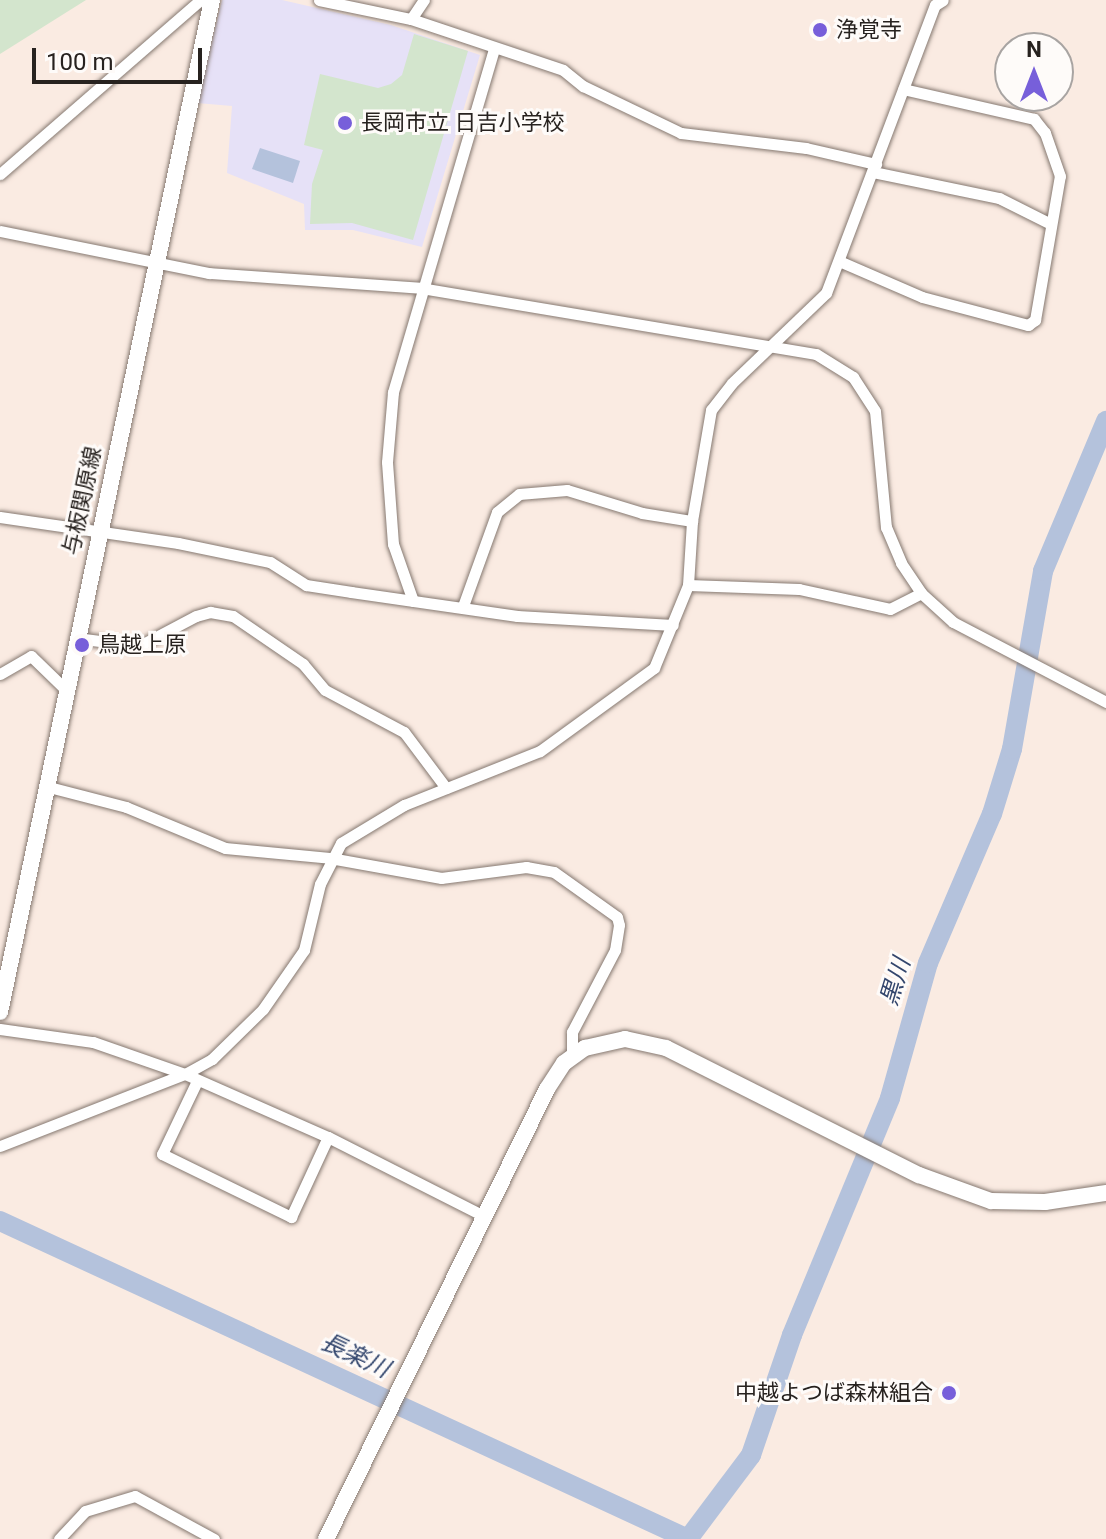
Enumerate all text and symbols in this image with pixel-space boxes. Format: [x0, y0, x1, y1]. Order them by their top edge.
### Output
place label: 浄覚寺 [836, 17, 902, 43]
marker: 浄覚寺 [811, 21, 829, 39]
scale bar [36, 32, 206, 82]
north arrow [994, 32, 1074, 112]
text: N [1026, 37, 1042, 62]
text: 100 m [46, 48, 113, 76]
place label: 長岡市立 日吉小学校 [361, 110, 564, 136]
marker: 長岡市立 日吉小学校 [336, 114, 354, 132]
street label: 与板関原線 [58, 444, 106, 558]
place label: 鳥越上原 [98, 632, 186, 658]
marker: 鳥越上原 [73, 636, 91, 654]
water label: 黒川 [875, 955, 917, 1009]
water label: 長楽川 [316, 1328, 394, 1384]
place label: 中越よつば森林組合 [735, 1380, 933, 1406]
marker: 中越よつば森林組合 [940, 1384, 958, 1402]

